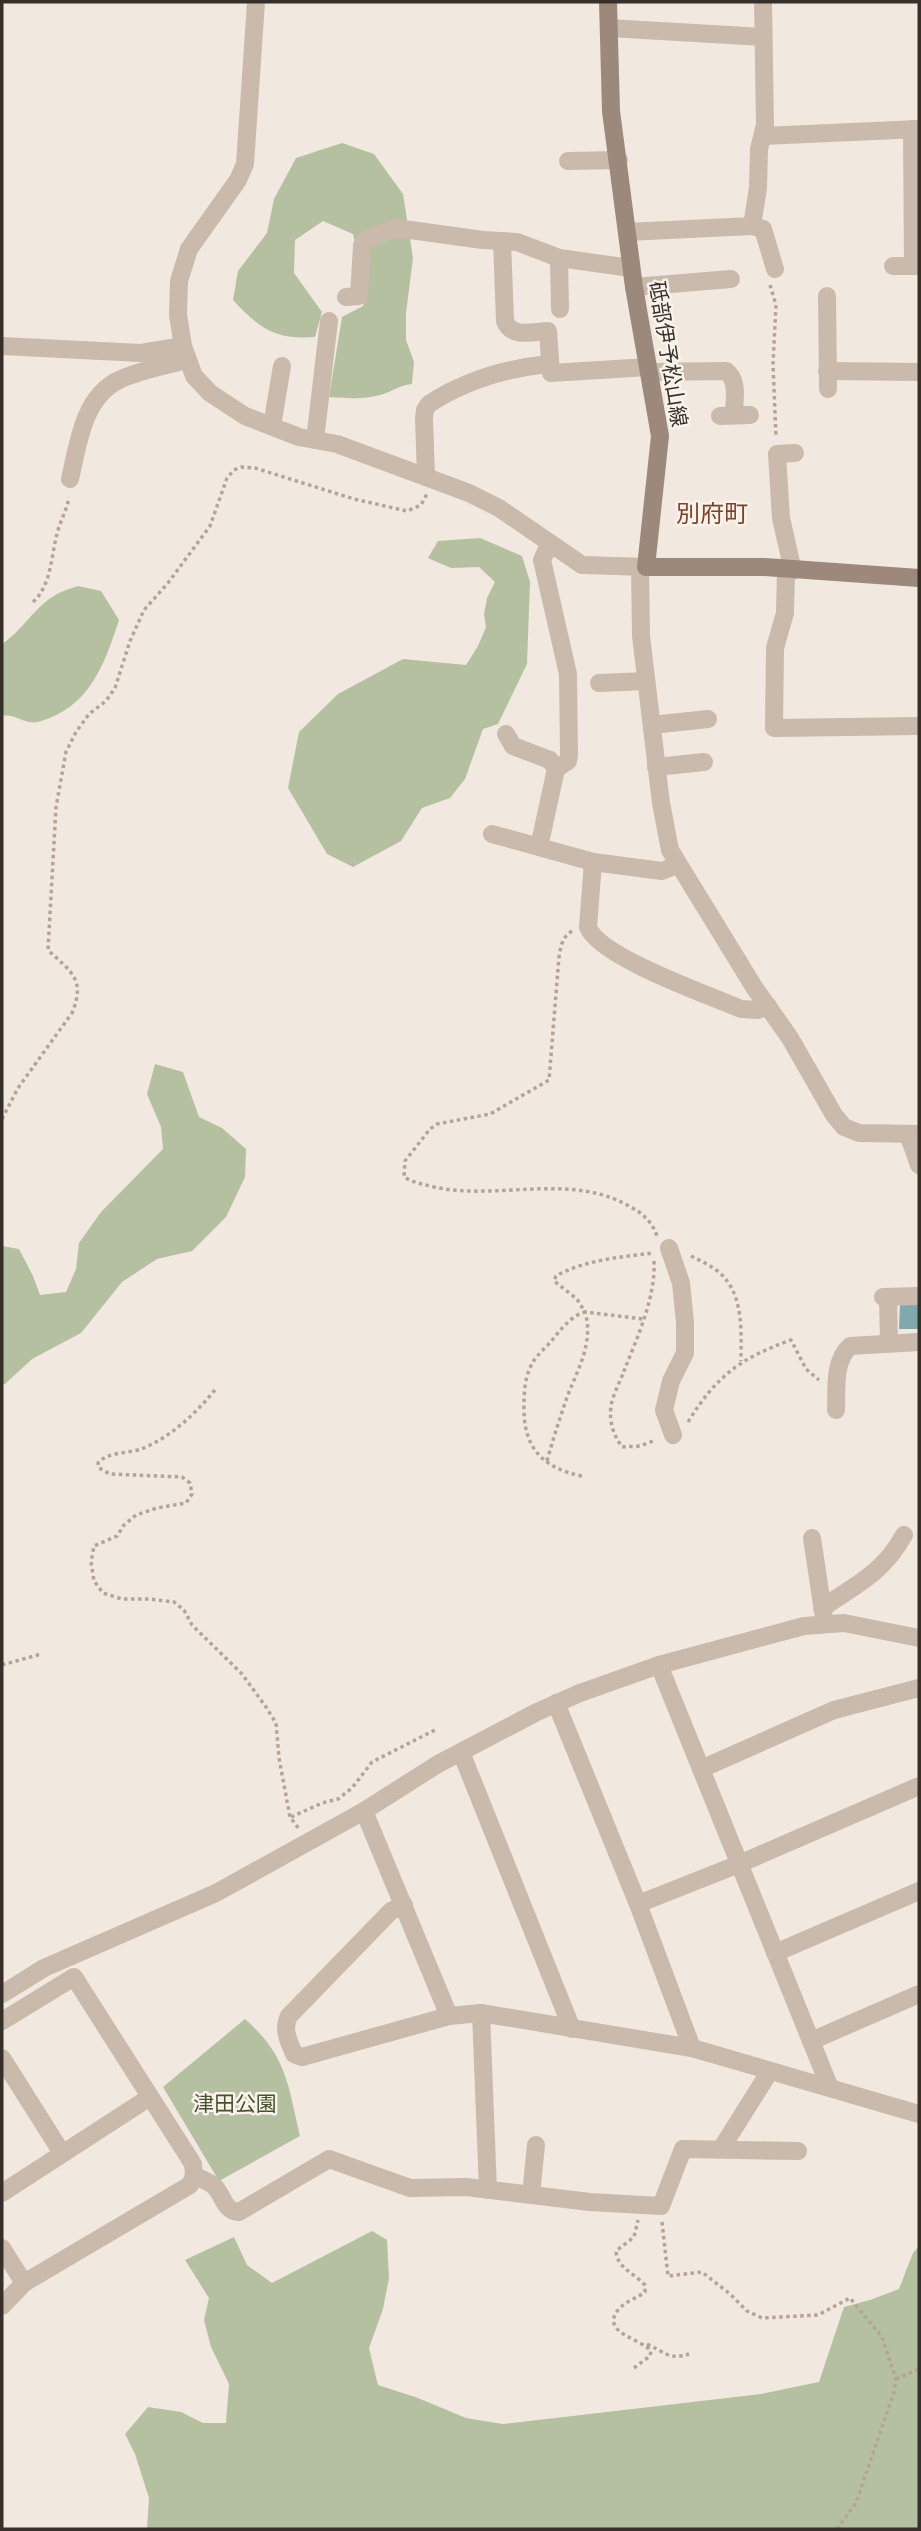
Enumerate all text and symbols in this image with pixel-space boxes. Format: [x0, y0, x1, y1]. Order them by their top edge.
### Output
street label: 砥部伊予松山線 [644, 279, 693, 429]
district label: 別府町 [676, 498, 748, 529]
park label: 津田公園 [193, 2090, 277, 2117]

